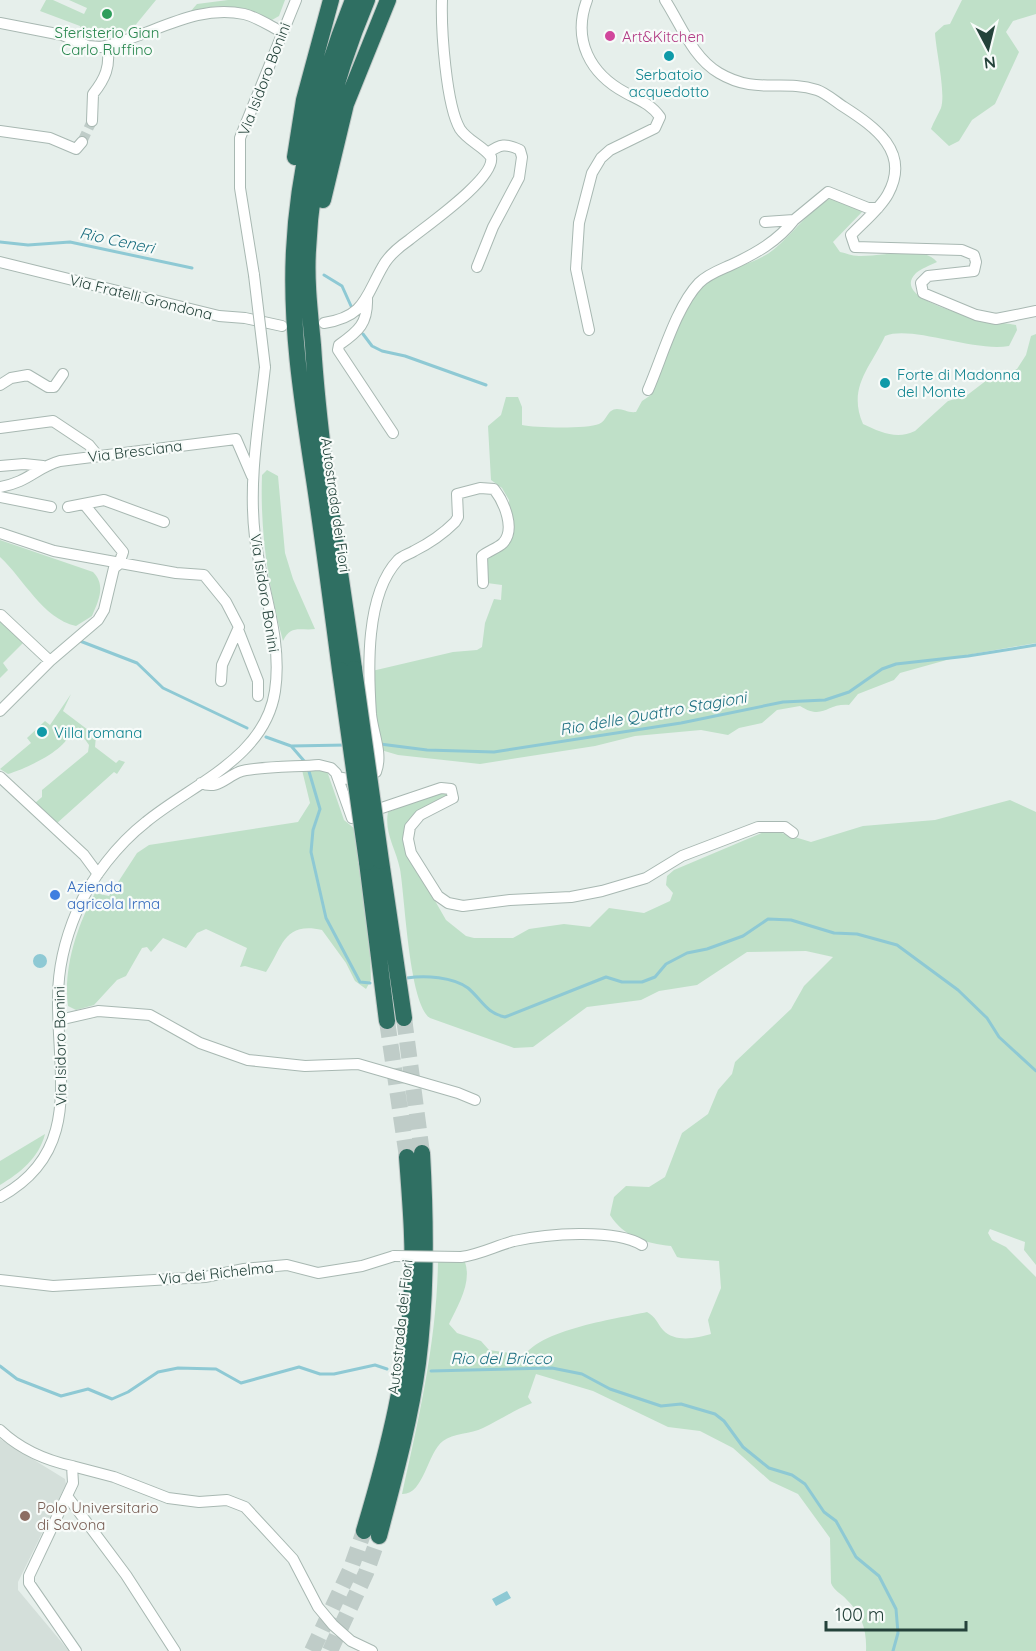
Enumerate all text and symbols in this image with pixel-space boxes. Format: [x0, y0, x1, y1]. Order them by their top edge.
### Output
marker: Sferisterio Gian Carlo Ruffino [100, 7, 114, 21]
north arrow [958, 18, 1018, 78]
street label: Via Isidoro Bonini [234, 20, 294, 138]
place label: Sferisterio Gian Carlo Ruffino [55, 23, 159, 59]
place label: Art&Kitchen [622, 27, 705, 46]
marker: Art&Kitchen [603, 29, 617, 43]
marker: Serbatoio acquedotto [662, 49, 676, 63]
text: N [983, 52, 997, 74]
place label: Serbatoio acquedotto [629, 65, 709, 101]
water label: Rio Ceneri [78, 222, 158, 258]
street label: Via Fratelli Grondona [68, 270, 214, 324]
place label: Forte di Madonna del Monte [897, 365, 1020, 401]
marker: Forte di Madonna del Monte [878, 376, 892, 390]
street label: Via Bresciana [87, 436, 183, 466]
street label: Autostrada dei Fiori [317, 436, 355, 574]
street label: Via Isidoro Bonini [246, 532, 284, 654]
water label: Rio delle Quattro Stagioni [558, 686, 749, 739]
place label: Villa romana [54, 723, 142, 742]
marker: Villa romana [35, 725, 49, 739]
place label: Azienda agricola Irma [67, 877, 160, 913]
marker: Azienda agricola Irma [48, 888, 62, 902]
street label: Via Isidoro Bonini [49, 986, 71, 1106]
street label: Via dei Richelma [158, 1258, 274, 1288]
street label: Autostrada dei Fiori [383, 1258, 417, 1396]
water label: Rio del Bricco [450, 1348, 553, 1368]
place label: Polo Universitario di Savona [37, 1498, 158, 1534]
marker: Polo Universitario di Savona [18, 1509, 32, 1523]
scale bar [826, 1594, 966, 1632]
text: 100 m [835, 1603, 884, 1626]

